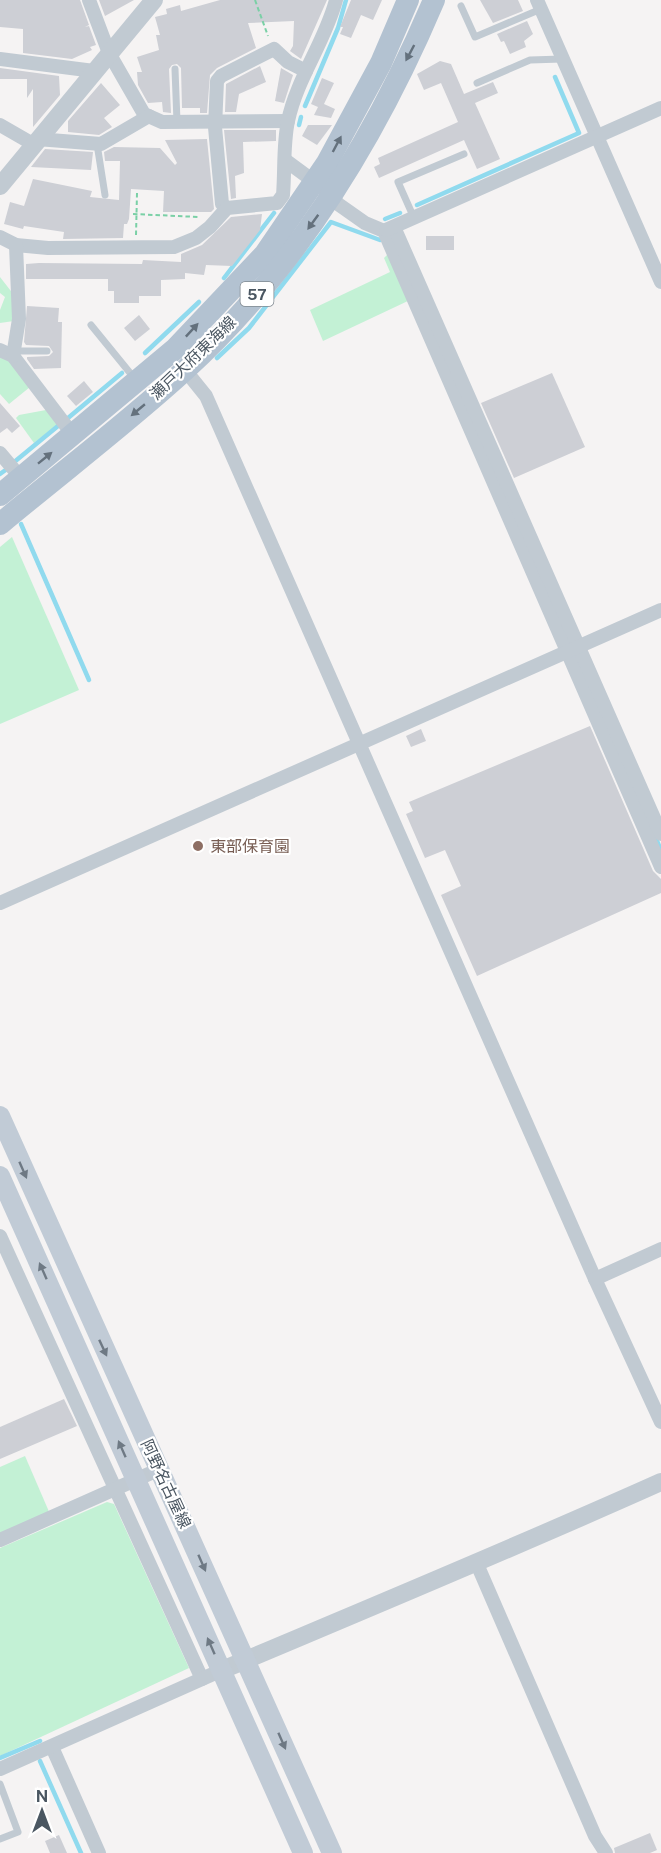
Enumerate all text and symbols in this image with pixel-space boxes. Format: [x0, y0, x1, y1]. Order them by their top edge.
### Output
one-way arrow [405, 45, 415, 62]
one-way arrow [333, 136, 342, 153]
one-way arrow [307, 214, 319, 230]
road number: 57 [240, 282, 274, 306]
street label: 瀬戸大府東海線 [146, 312, 240, 404]
one-way arrow [185, 323, 198, 338]
one-way arrow [130, 404, 145, 416]
one-way arrow [37, 452, 52, 465]
place label: 東部保育園 [210, 837, 290, 856]
marker: 東部保育園 [191, 839, 205, 853]
one-way arrow [19, 1161, 28, 1178]
one-way arrow [38, 1263, 47, 1280]
one-way arrow [99, 1339, 108, 1356]
street label: 阿野名古屋線 [137, 1436, 195, 1532]
one-way arrow [117, 1440, 127, 1458]
one-way arrow [197, 1555, 207, 1573]
one-way arrow [206, 1637, 216, 1655]
one-way arrow [278, 1732, 287, 1750]
north arrow [12, 1781, 72, 1841]
text: N [36, 1787, 48, 1806]

